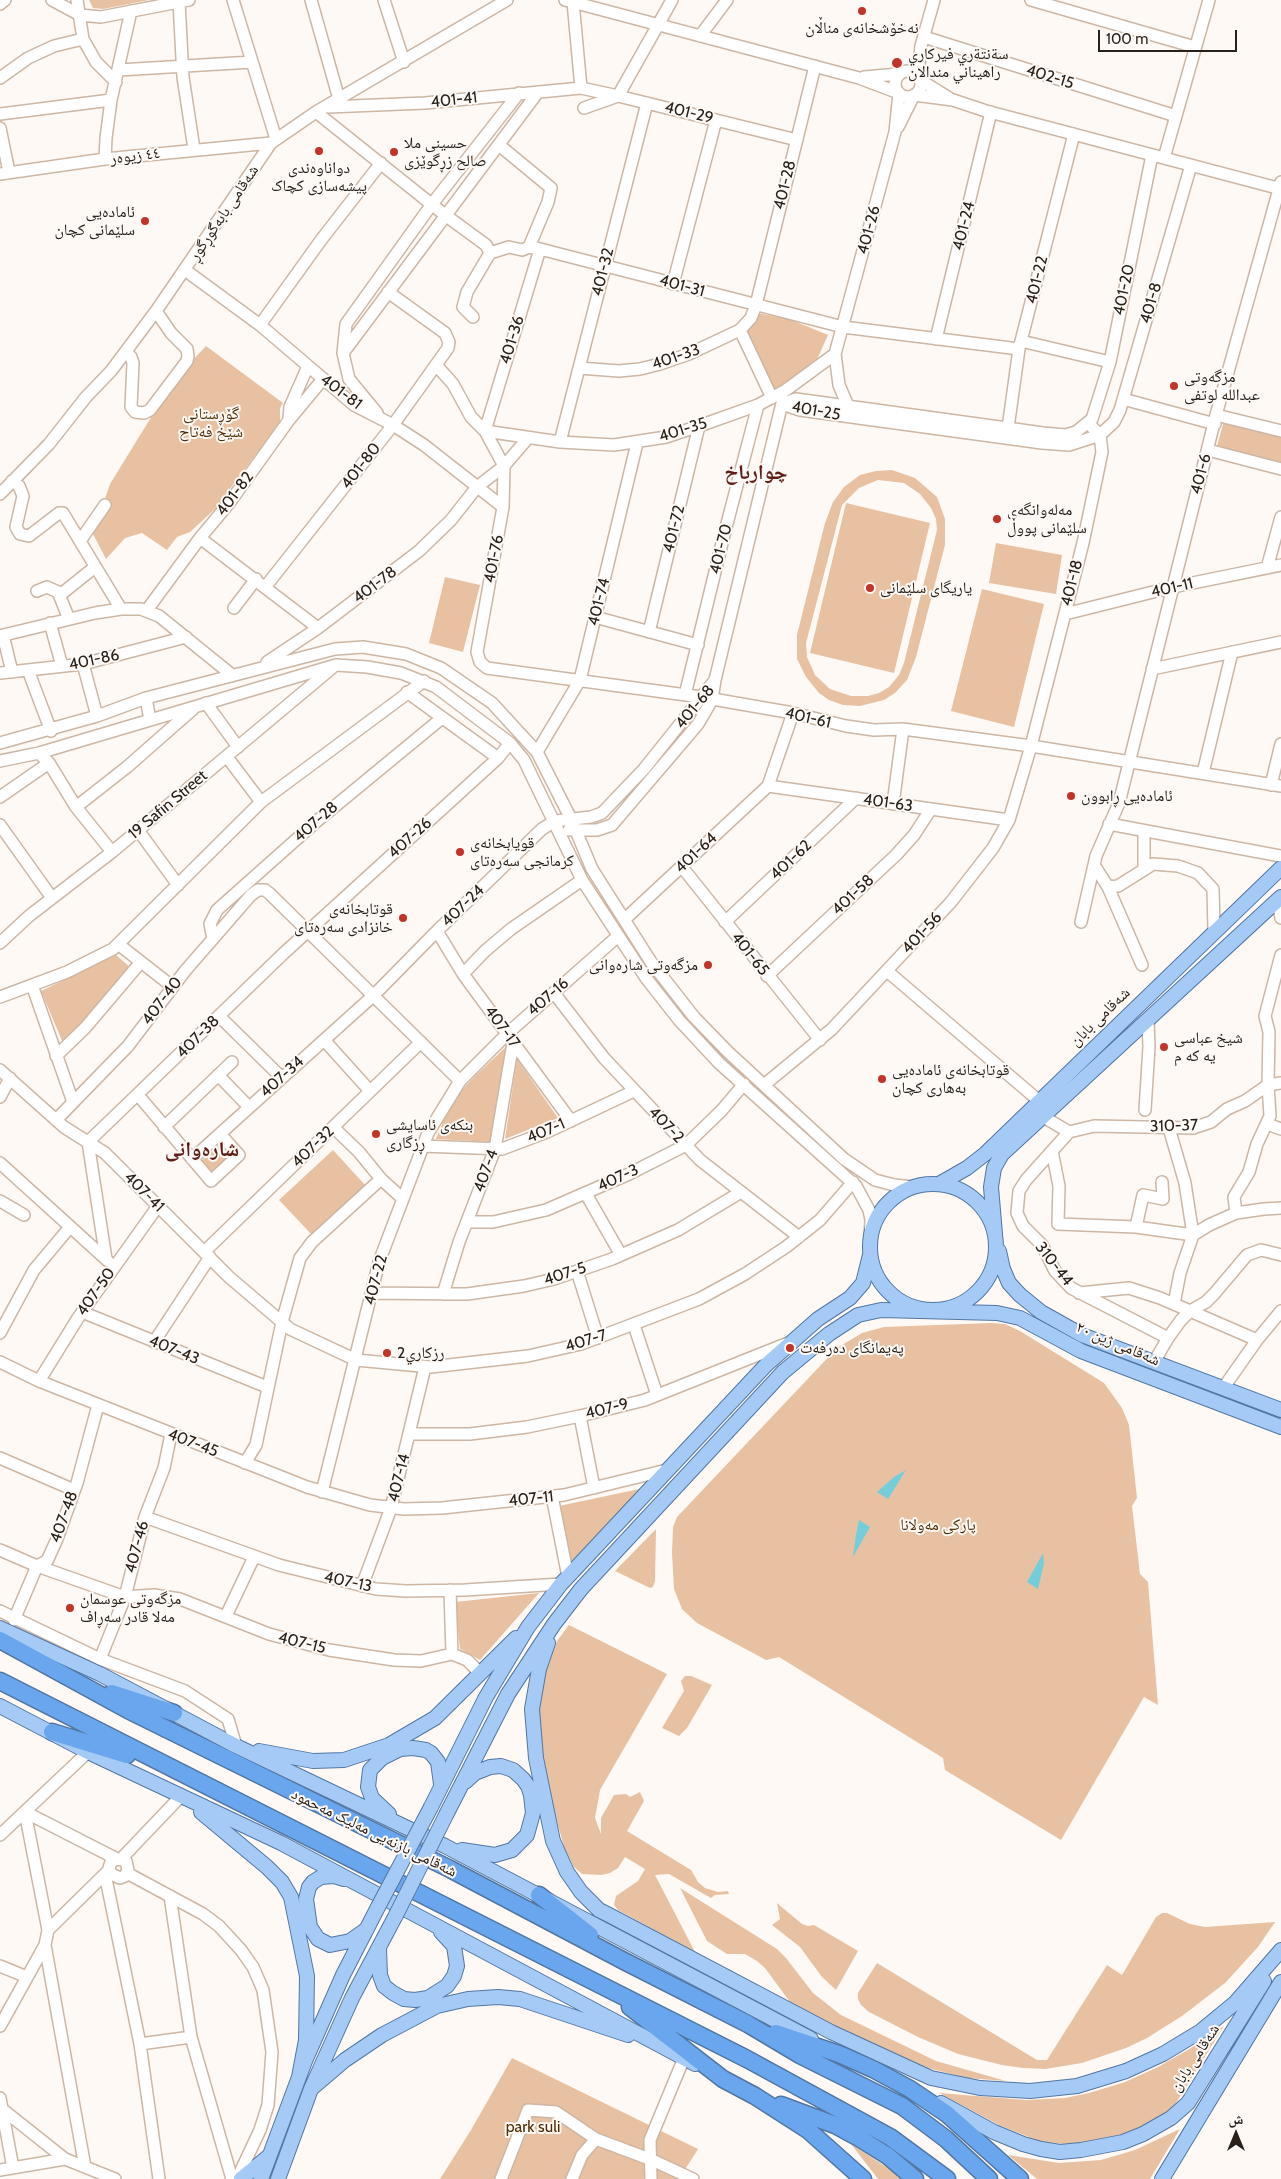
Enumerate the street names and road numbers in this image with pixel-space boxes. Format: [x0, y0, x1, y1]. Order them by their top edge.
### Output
street label: 402-15 [1024, 61, 1076, 93]
street label: 401-41 [430, 88, 478, 112]
street label: 401-29 [663, 98, 715, 128]
street label: ٤٤ زیوەر [109, 143, 161, 169]
street label: 401-28 [770, 158, 800, 212]
street label: شەقامی بابەگوڕگوڕ [185, 162, 263, 264]
street label: 401-24 [949, 200, 979, 252]
street label: 401-26 [853, 204, 885, 256]
street label: 401-32 [588, 246, 618, 298]
street label: 401-22 [1022, 254, 1052, 306]
street label: 401-20 [1109, 263, 1139, 317]
street label: 401-31 [657, 271, 707, 301]
street label: 401-8 [1136, 280, 1166, 326]
street label: 401-36 [496, 313, 528, 367]
street label: 401-33 [649, 340, 703, 374]
street label: 401-81 [316, 370, 366, 414]
street label: 401-25 [790, 397, 842, 425]
street label: 401-35 [657, 414, 709, 446]
street label: 401-80 [337, 439, 385, 493]
street label: 401-6 [1186, 451, 1216, 497]
street label: 401-82 [212, 468, 258, 520]
street label: 401-72 [659, 503, 689, 555]
street label: 401-70 [705, 522, 737, 576]
street label: 401-76 [480, 533, 508, 585]
street label: 401-18 [1057, 558, 1087, 608]
street label: 401-78 [349, 562, 401, 608]
street label: 401-11 [1149, 574, 1195, 602]
street label: 401-74 [584, 576, 614, 628]
street label: 401-86 [67, 645, 121, 675]
street label: 401-68 [671, 681, 719, 733]
street label: 401-61 [783, 703, 833, 733]
street label: 19 Safin Street [125, 766, 211, 844]
street label: 401-63 [862, 790, 914, 816]
street label: 407-28 [290, 797, 342, 847]
street label: 407-26 [384, 813, 436, 863]
street label: 401-64 [671, 829, 721, 877]
street label: 401-62 [766, 836, 816, 884]
street label: 401-58 [828, 871, 878, 919]
street label: 407-24 [438, 881, 488, 931]
street label: 401-56 [898, 908, 946, 958]
street label: 401-65 [727, 928, 773, 980]
street label: 407-40 [138, 973, 186, 1029]
street label: 407-16 [523, 974, 573, 1020]
street label: شەقامی بابان [1066, 983, 1134, 1051]
street label: 407-17 [480, 1002, 524, 1052]
street label: 407-38 [172, 1011, 224, 1063]
street label: 407-34 [256, 1052, 308, 1102]
street label: 407-2 [644, 1103, 688, 1147]
street label: 407-1 [524, 1114, 568, 1148]
street label: 310-37 [1150, 1116, 1198, 1136]
street label: 407-32 [288, 1122, 338, 1172]
street label: 407-4 [469, 1147, 503, 1195]
street label: 407-3 [594, 1160, 642, 1196]
street label: 407-41 [120, 1168, 168, 1216]
street label: 310-44 [1031, 1238, 1077, 1290]
street label: 407-22 [360, 1253, 392, 1307]
street label: 407-5 [541, 1258, 589, 1290]
street label: 407-50 [72, 1264, 120, 1320]
street label: شەقامی ژین ٢٠ [1073, 1318, 1163, 1370]
street label: 407-7 [563, 1326, 609, 1356]
street label: 407-43 [146, 1331, 202, 1369]
street label: 407-9 [583, 1394, 631, 1424]
street label: 407-45 [165, 1425, 221, 1461]
street label: 407-14 [384, 1452, 414, 1504]
street label: 407-11 [508, 1487, 554, 1511]
street label: 407-48 [46, 1488, 82, 1546]
street label: 407-46 [121, 1519, 153, 1575]
street label: 407-13 [322, 1568, 374, 1596]
street label: 407-15 [276, 1628, 328, 1658]
street label: شەقامی بازنەیی مەلیک مەحمود [288, 1785, 460, 1881]
street label: شەقامی بابان [1166, 2021, 1224, 2095]

